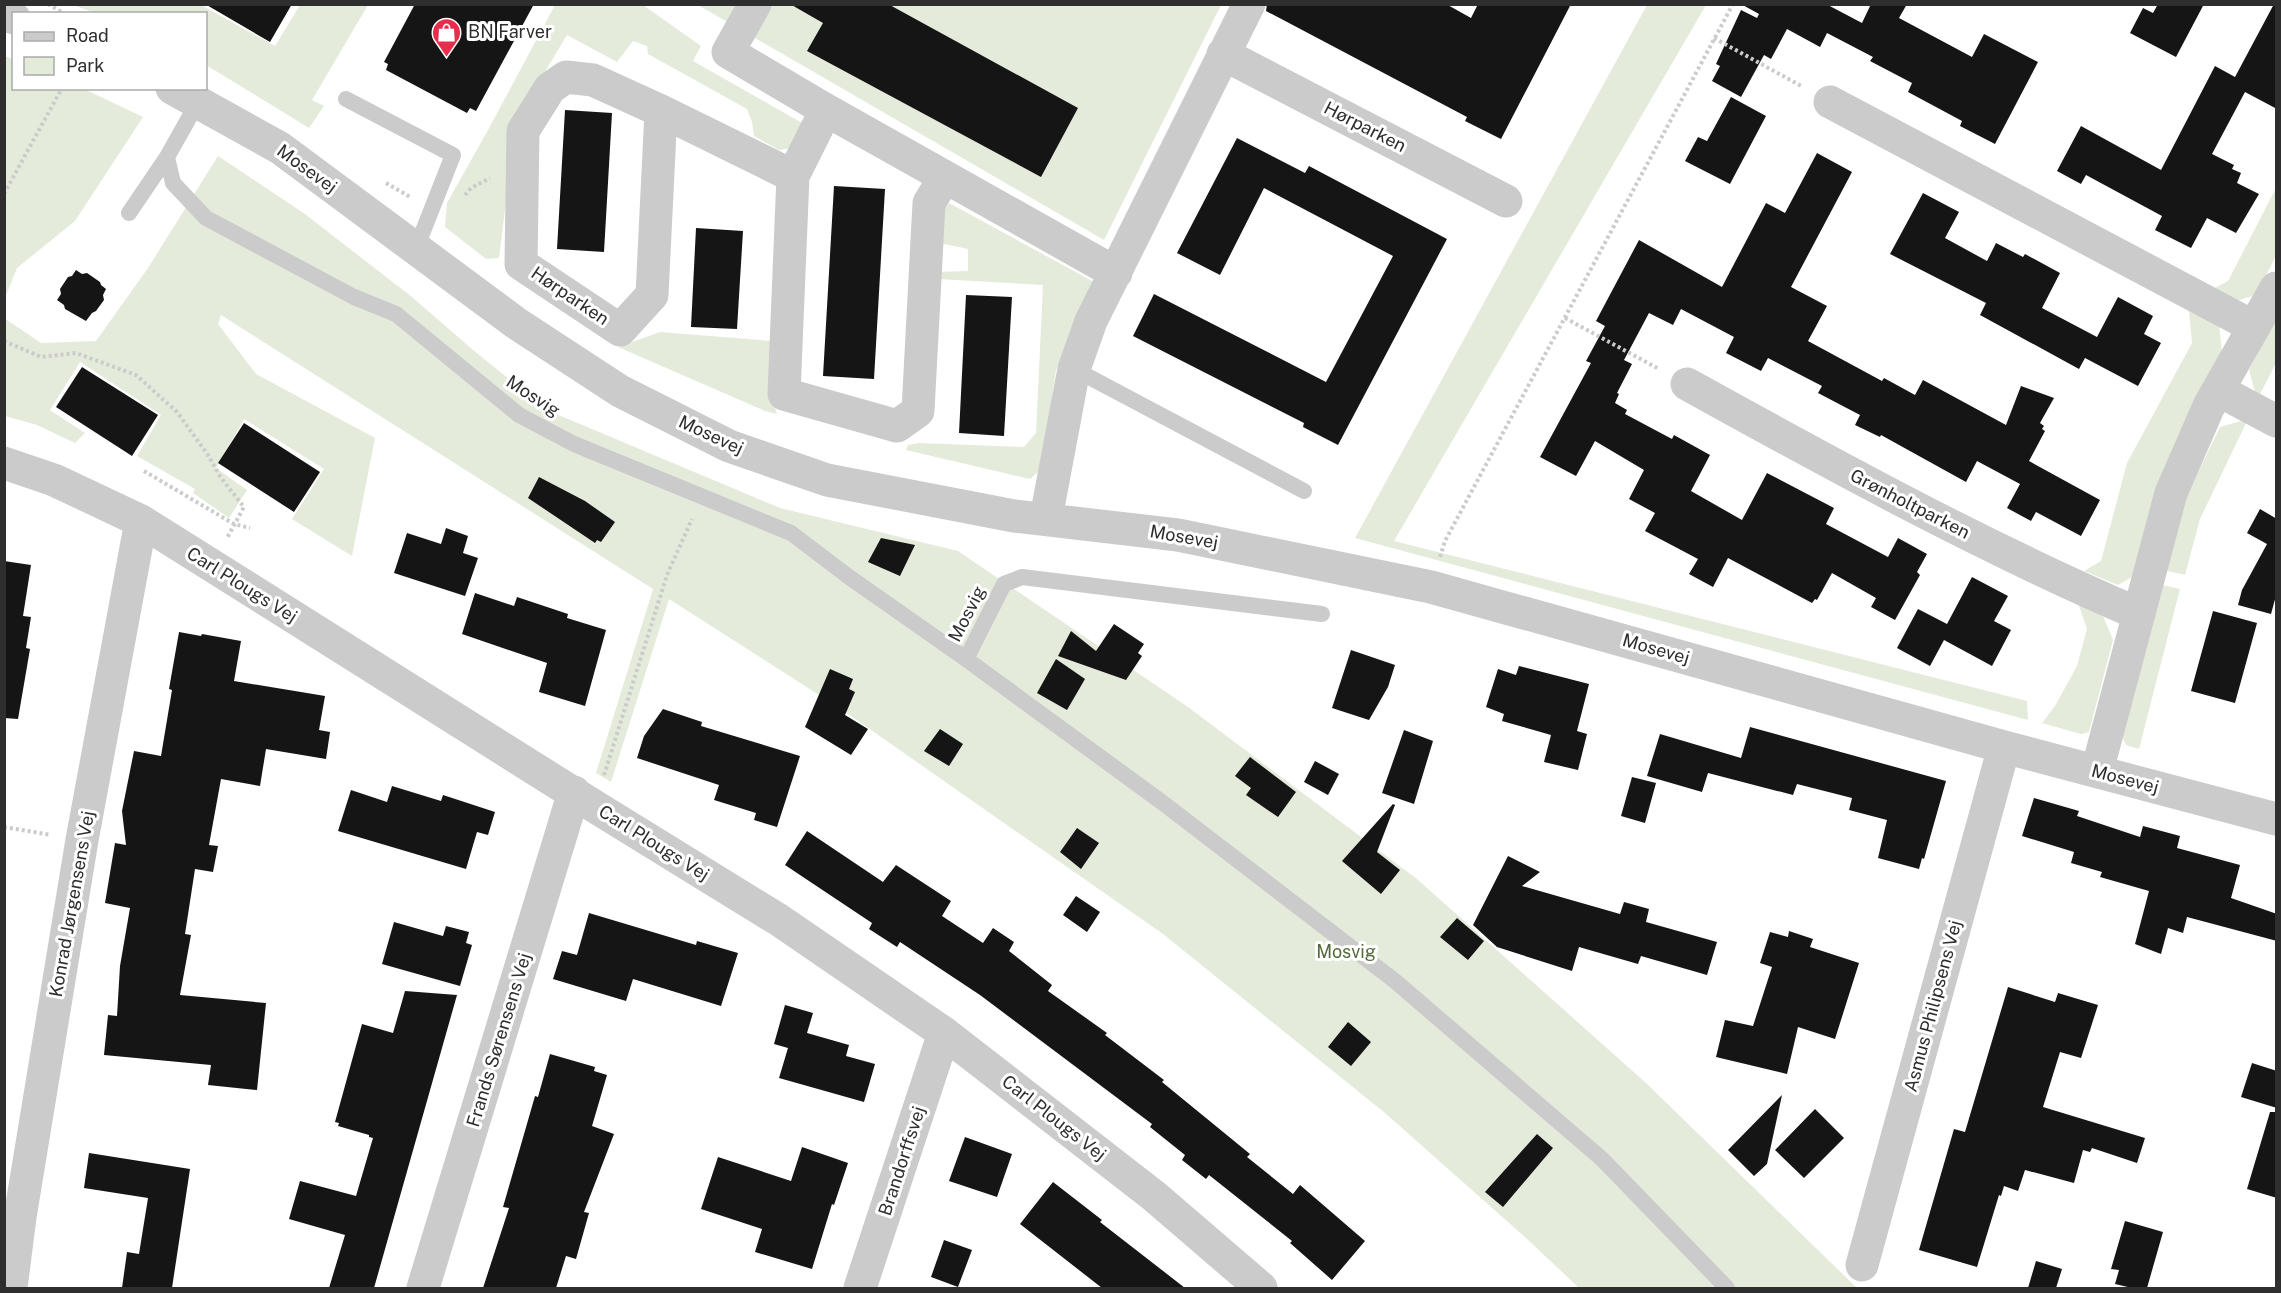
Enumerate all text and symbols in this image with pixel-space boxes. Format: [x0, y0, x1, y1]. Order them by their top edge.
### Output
legend [12, 12, 207, 90]
shop icon: BN Farver [431, 16, 463, 58]
place label: BN Farver [468, 21, 552, 42]
text: Road [66, 25, 109, 46]
text: Park [66, 55, 104, 76]
street label: Hørparken [1321, 97, 1410, 156]
street label: Mosevej [273, 140, 341, 197]
street label: Hørparken [527, 262, 613, 329]
street label: Mosvig [503, 371, 564, 421]
street label: Mosevej [676, 410, 747, 459]
street label: Grønholtparken [1847, 464, 1973, 543]
street label: Mosevej [1148, 520, 1220, 553]
street label: Carl Plougs Vej [183, 542, 301, 627]
street label: Mosvig [944, 582, 989, 645]
street label: Mosevej [1620, 629, 1692, 668]
street label: Mosevej [2089, 759, 2161, 798]
street label: Carl Plougs Vej [595, 800, 713, 885]
street label: Konrad Jørgensens Vej [45, 809, 98, 999]
street label: Asmus Philipsens Vej [1899, 918, 1966, 1094]
park label: Mosvig [1316, 941, 1376, 962]
street label: Frands Sørensens Vej [462, 950, 535, 1129]
street label: Carl Plougs Vej [998, 1070, 1111, 1165]
street label: Brandorffsvej [874, 1103, 929, 1218]

